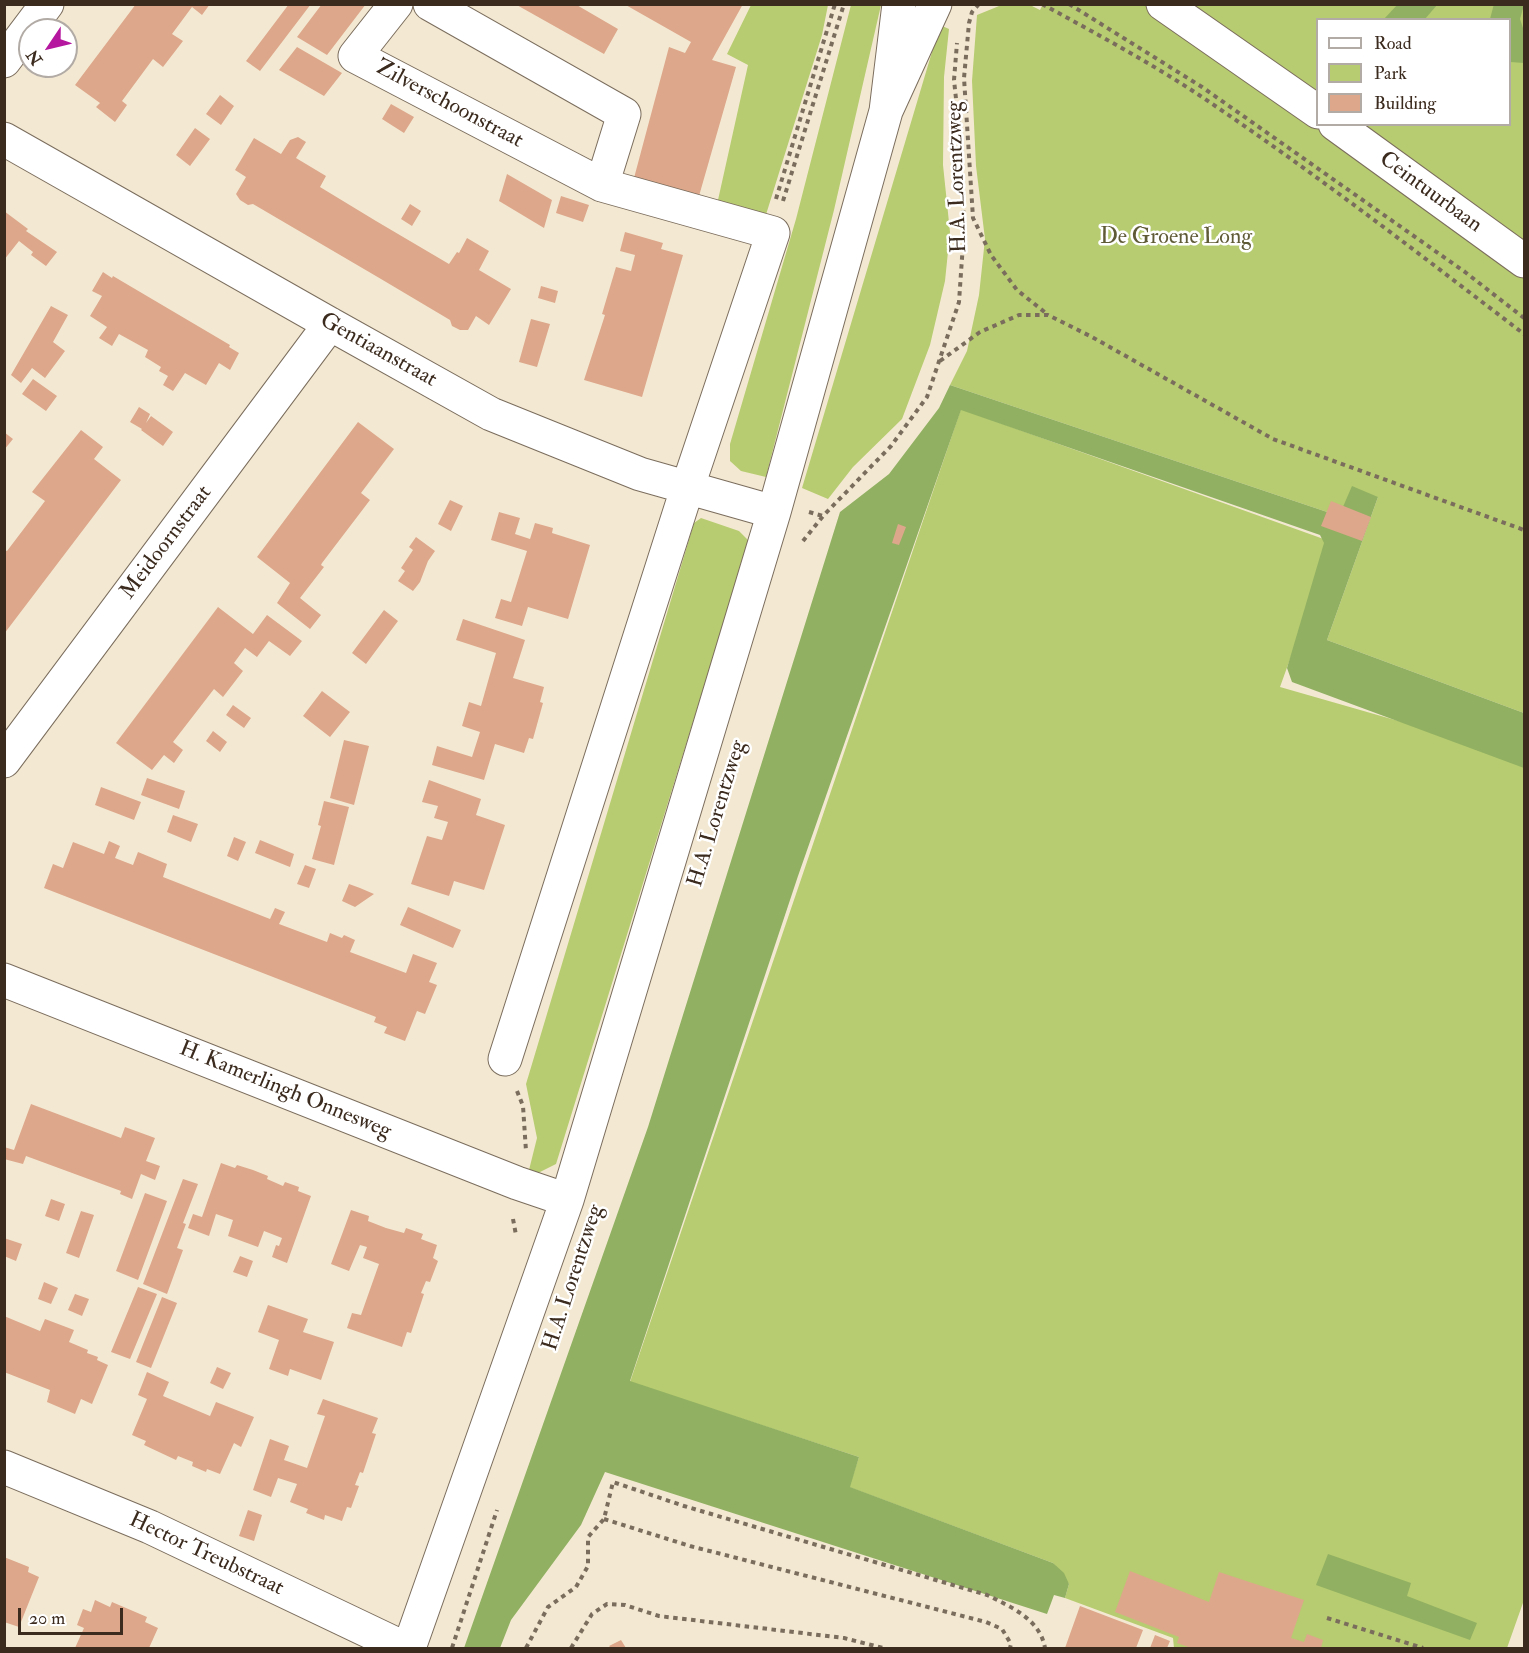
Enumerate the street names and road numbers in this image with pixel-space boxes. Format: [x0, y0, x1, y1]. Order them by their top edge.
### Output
street label: Zilverschoonstraat [371, 55, 527, 155]
street label: H.A. Lorentzweg [942, 101, 974, 253]
street label: Ceintuurbaan [1373, 147, 1487, 239]
street label: Gentiaanstraat [315, 308, 441, 394]
street label: Meidoornstraat [116, 481, 218, 605]
street label: H.A. Lorentzweg [683, 737, 753, 891]
street label: H. Kamerlingh Onnesweg [175, 1036, 395, 1146]
street label: H.A. Lorentzweg [538, 1202, 610, 1354]
street label: Hector Treubstraat [124, 1508, 288, 1602]

